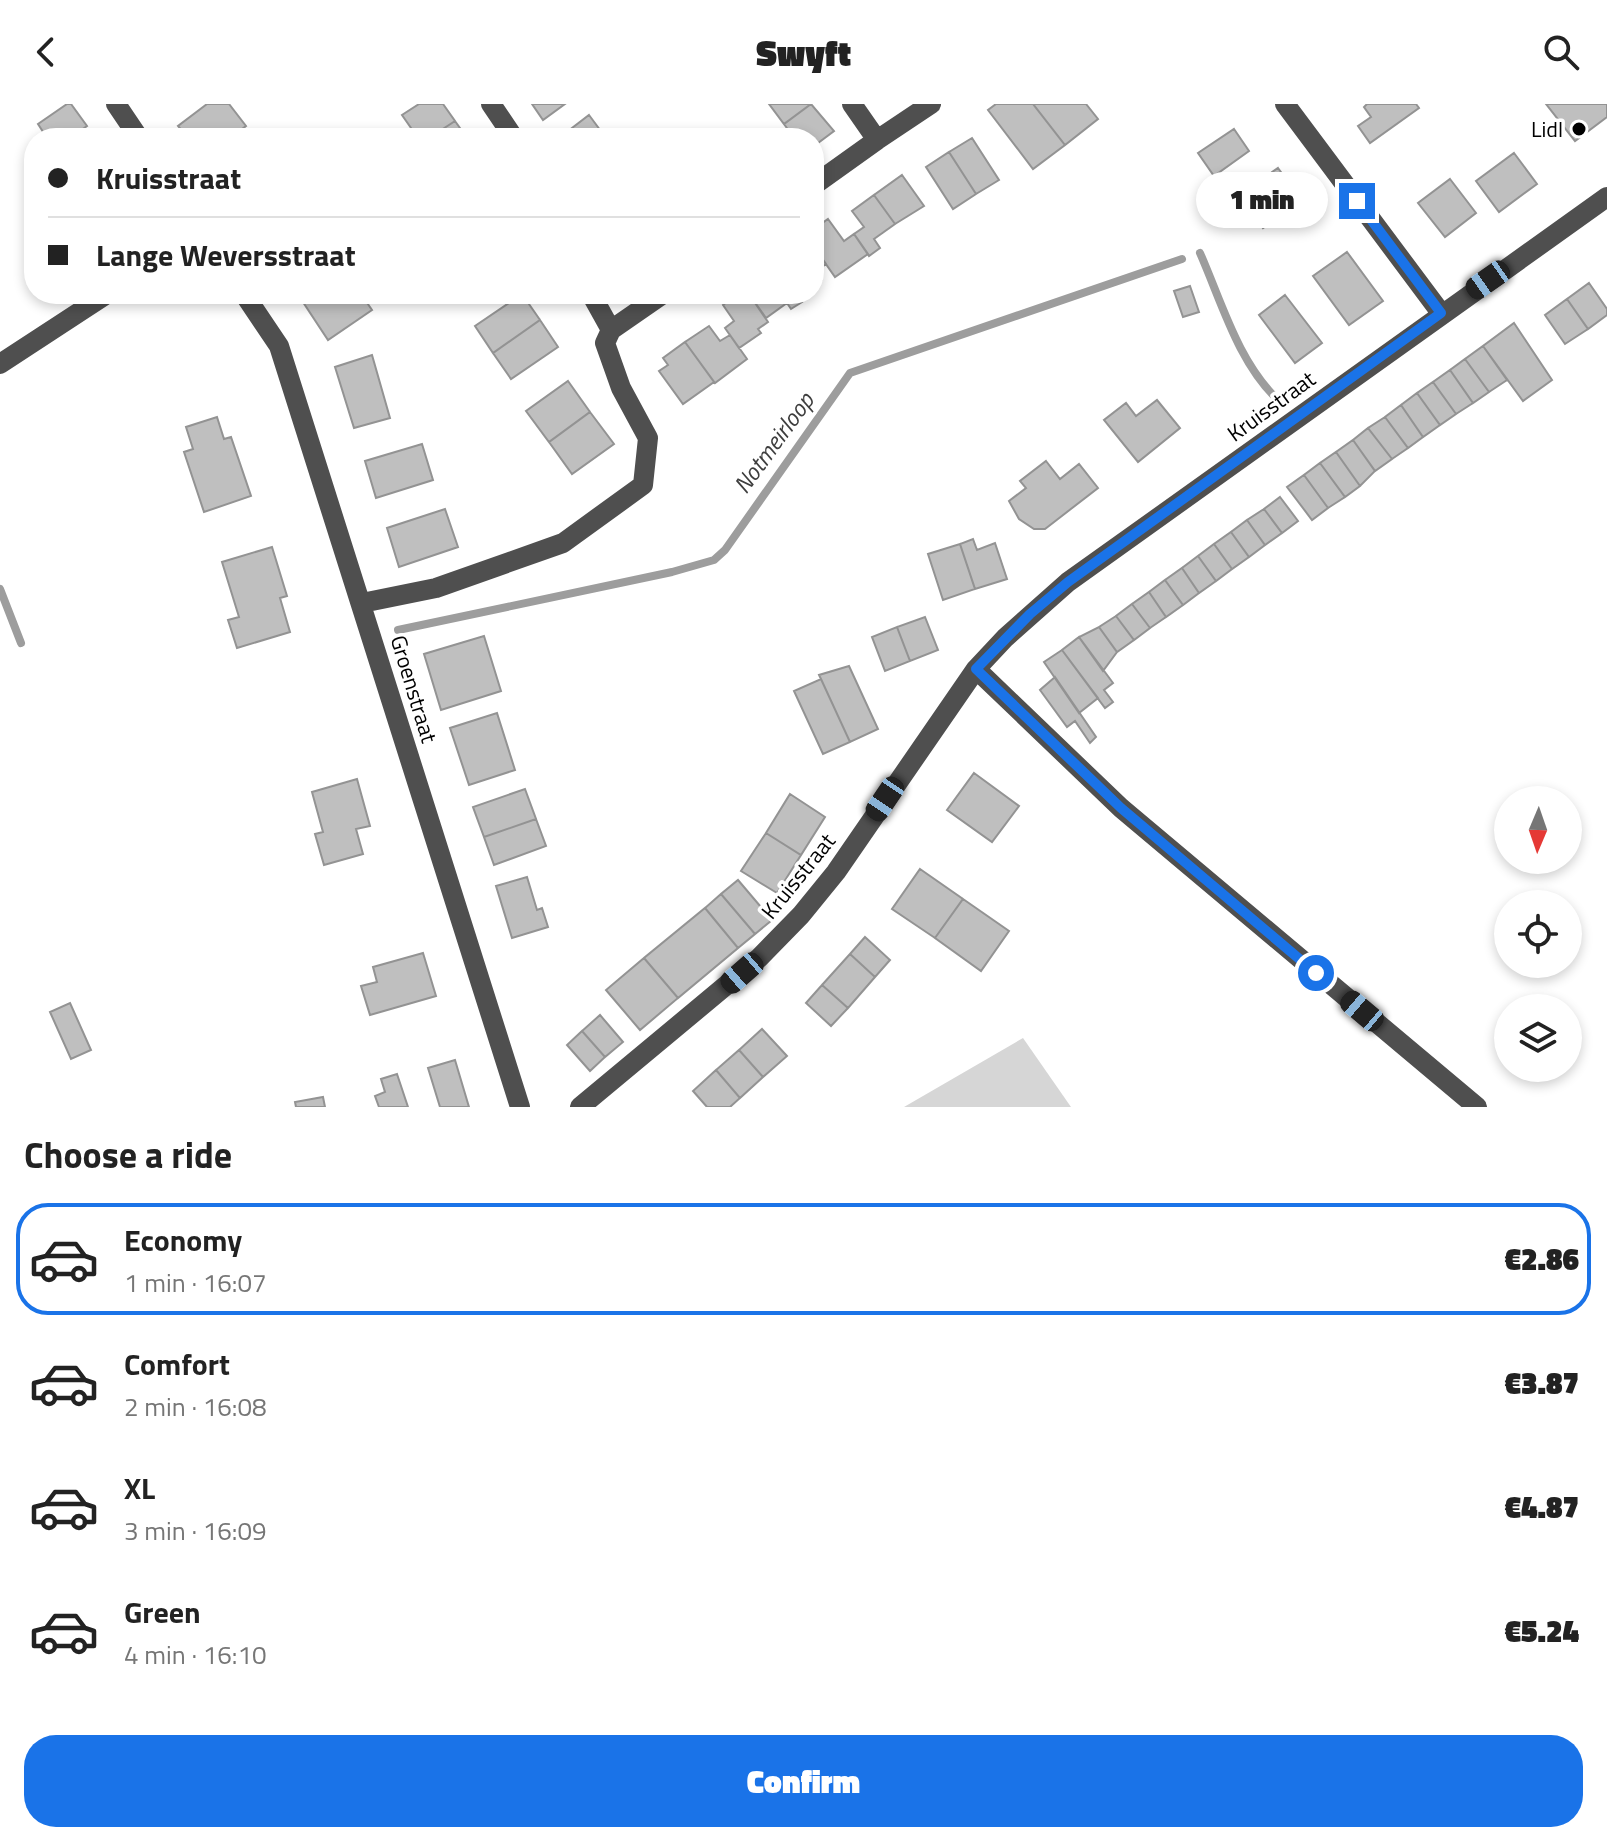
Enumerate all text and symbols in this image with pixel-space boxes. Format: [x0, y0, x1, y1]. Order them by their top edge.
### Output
text: Swyft [756, 25, 851, 80]
icon: back [24, 30, 68, 74]
icon: search [1539, 30, 1583, 74]
place label: Lidl [1531, 112, 1563, 146]
marker: Lidl [1570, 120, 1588, 138]
text: Kruisstraat [96, 155, 241, 201]
callout: 1 min [1197, 173, 1329, 229]
text: 1 min [1230, 180, 1294, 219]
route end [1339, 183, 1375, 219]
text: Lange Weversstraat [96, 232, 356, 278]
car [1461, 256, 1515, 304]
street label: Kruisstraat [1220, 362, 1323, 450]
water label: Notmeirloop [724, 383, 823, 501]
street label: Groenstraat [382, 631, 447, 747]
car [862, 772, 908, 826]
north arrow [1494, 786, 1582, 874]
map controls [1494, 786, 1582, 1082]
street label: Kruisstraat [753, 825, 844, 926]
button: locate [1494, 890, 1582, 978]
car [716, 948, 768, 998]
route start [1298, 955, 1334, 991]
car [1336, 986, 1388, 1036]
button: layers [1494, 994, 1582, 1082]
text: Choose a ride [24, 1127, 232, 1182]
text: Economy [124, 1217, 242, 1263]
icon: car [28, 1223, 100, 1295]
text: €2.86 [1505, 1236, 1579, 1282]
text: 1 min · 16:07 [124, 1263, 267, 1302]
text: Comfort [124, 1341, 230, 1387]
icon: car [28, 1347, 100, 1419]
text: €3.87 [1505, 1360, 1579, 1406]
text: 2 min · 16:08 [124, 1387, 267, 1426]
text: XL [124, 1465, 155, 1511]
icon: car [28, 1471, 100, 1543]
text: €4.87 [1505, 1484, 1579, 1530]
text: 3 min · 16:09 [124, 1511, 267, 1550]
text: Green [124, 1589, 201, 1635]
icon: car [28, 1595, 100, 1667]
text: €5.24 [1505, 1608, 1579, 1654]
text: 4 min · 16:10 [124, 1635, 267, 1674]
button: Confirm [24, 1735, 1583, 1827]

